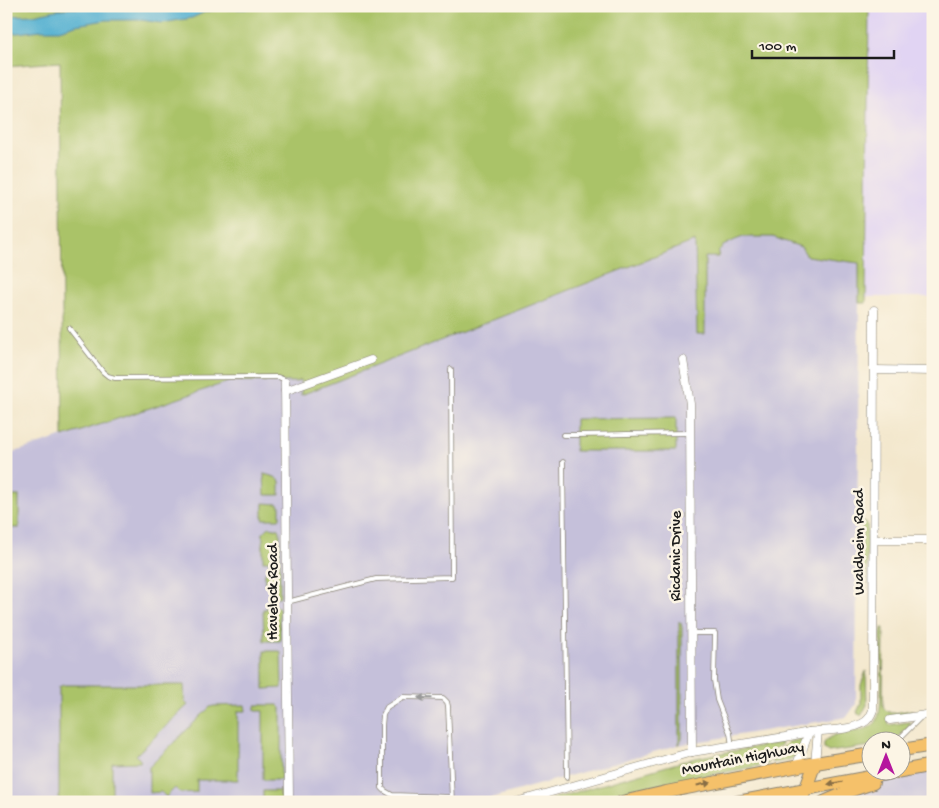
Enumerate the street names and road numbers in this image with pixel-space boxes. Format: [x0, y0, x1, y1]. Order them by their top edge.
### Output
street label: Waldheim Road [851, 487, 870, 595]
street label: Ricdanic Drive [668, 510, 687, 601]
street label: Havelock Road [265, 542, 284, 640]
street label: Mountain Highway [680, 739, 806, 781]

